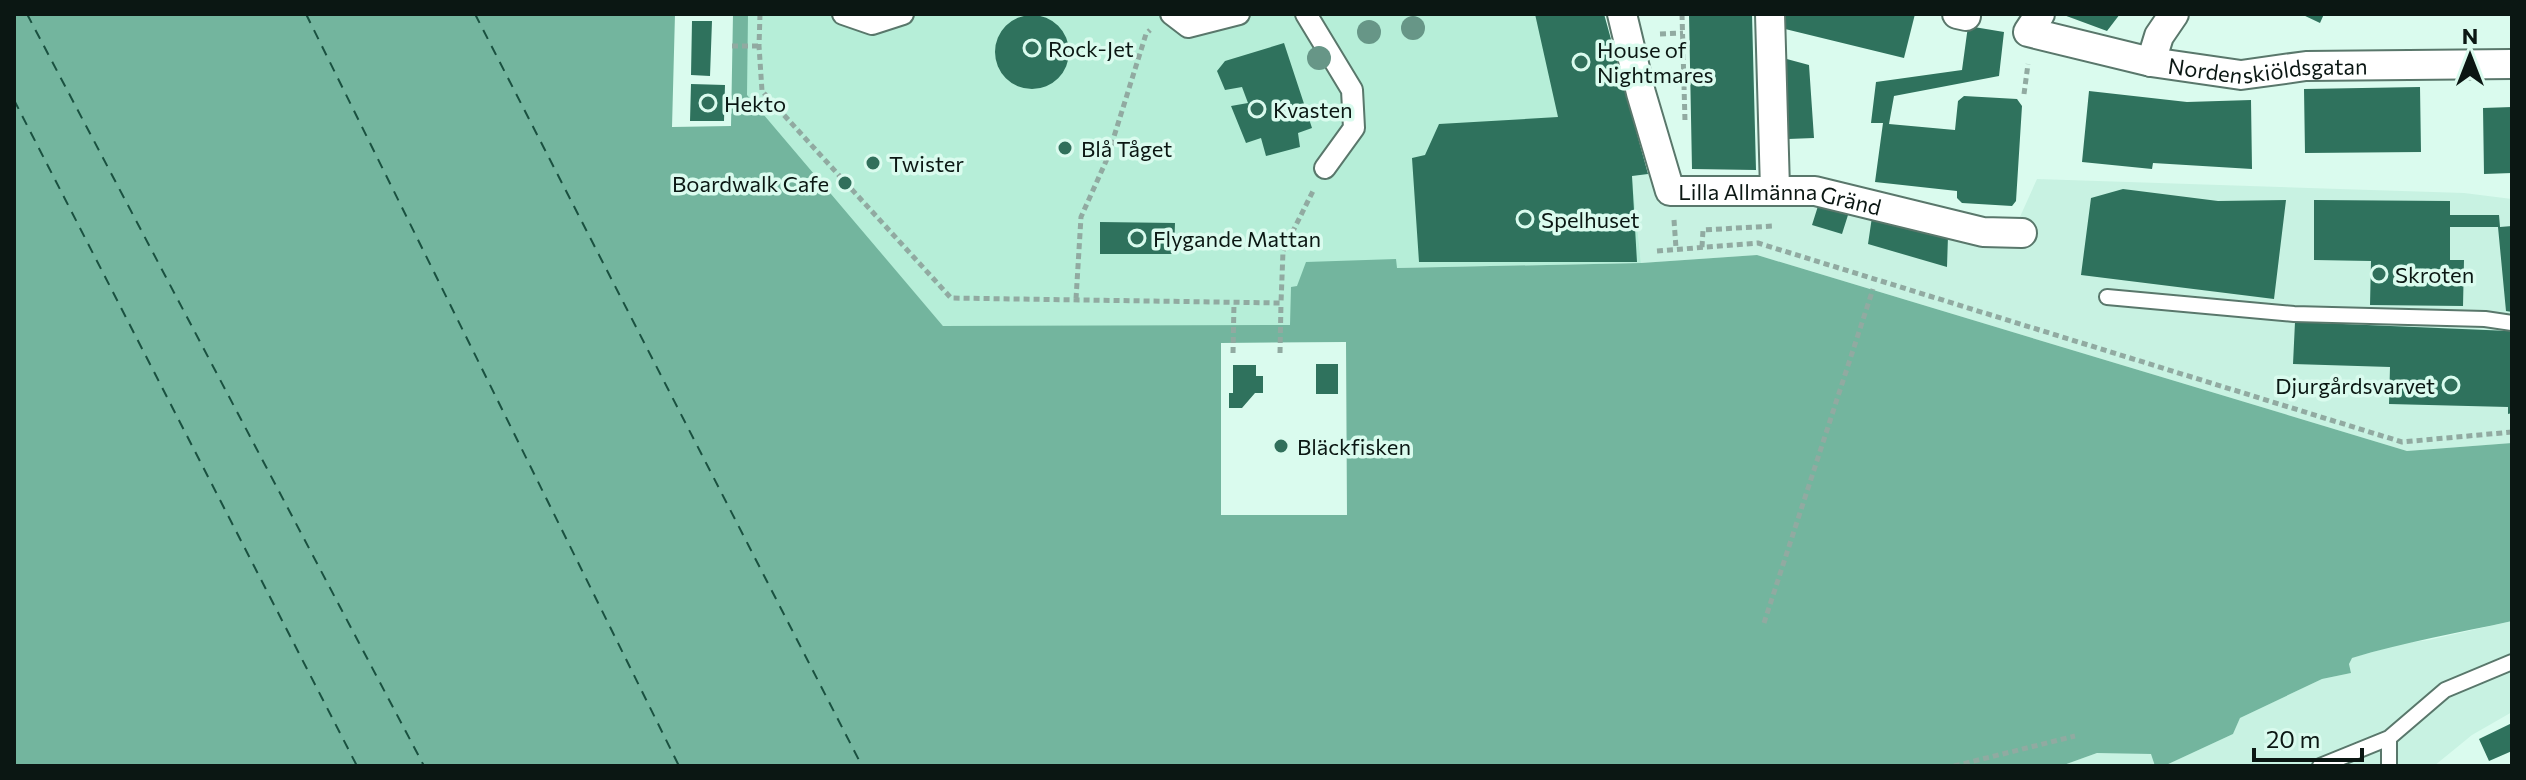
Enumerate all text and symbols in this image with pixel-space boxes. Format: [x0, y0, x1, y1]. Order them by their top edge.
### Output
north arrow [2430, 16, 2510, 96]
text: N [2462, 22, 2478, 49]
place label: Rock-Jet [1048, 35, 1134, 62]
place label: House of Nightmares [1597, 36, 1714, 88]
marker: Rock-Jet [1023, 39, 1041, 57]
street label: Nordenskiöldsgatan [2166, 51, 2368, 89]
marker: House of Nightmares [1572, 53, 1590, 71]
place label: Hekto [724, 90, 786, 117]
marker: Hekto [699, 94, 717, 112]
place label: Kvasten [1273, 96, 1353, 123]
marker: Kvasten [1248, 100, 1266, 118]
place label: Blå Tåget [1081, 135, 1172, 162]
marker: Blå Tåget [1056, 139, 1074, 157]
place label: Twister [889, 150, 964, 177]
marker: Twister [864, 154, 882, 172]
place label: Boardwalk Cafe [672, 170, 829, 197]
marker: Boardwalk Cafe [836, 174, 854, 192]
street label: Lilla Allmänna Gränd [1678, 178, 1884, 220]
place label: Spelhuset [1541, 206, 1639, 233]
marker: Spelhuset [1516, 210, 1534, 228]
place label: Flygande Mattan [1153, 225, 1321, 252]
marker: Flygande Mattan [1128, 229, 1146, 247]
place label: Skroten [2395, 261, 2474, 288]
marker: Skroten [2370, 265, 2388, 283]
place label: Djurgårdsvarvet [2275, 372, 2435, 399]
marker: Djurgårdsvarvet [2442, 376, 2460, 394]
place label: Bläckfisken [1297, 433, 1411, 460]
marker: Bläckfisken [1272, 437, 1290, 455]
scale bar [2254, 712, 2362, 762]
text: 20 m [2266, 724, 2320, 753]

